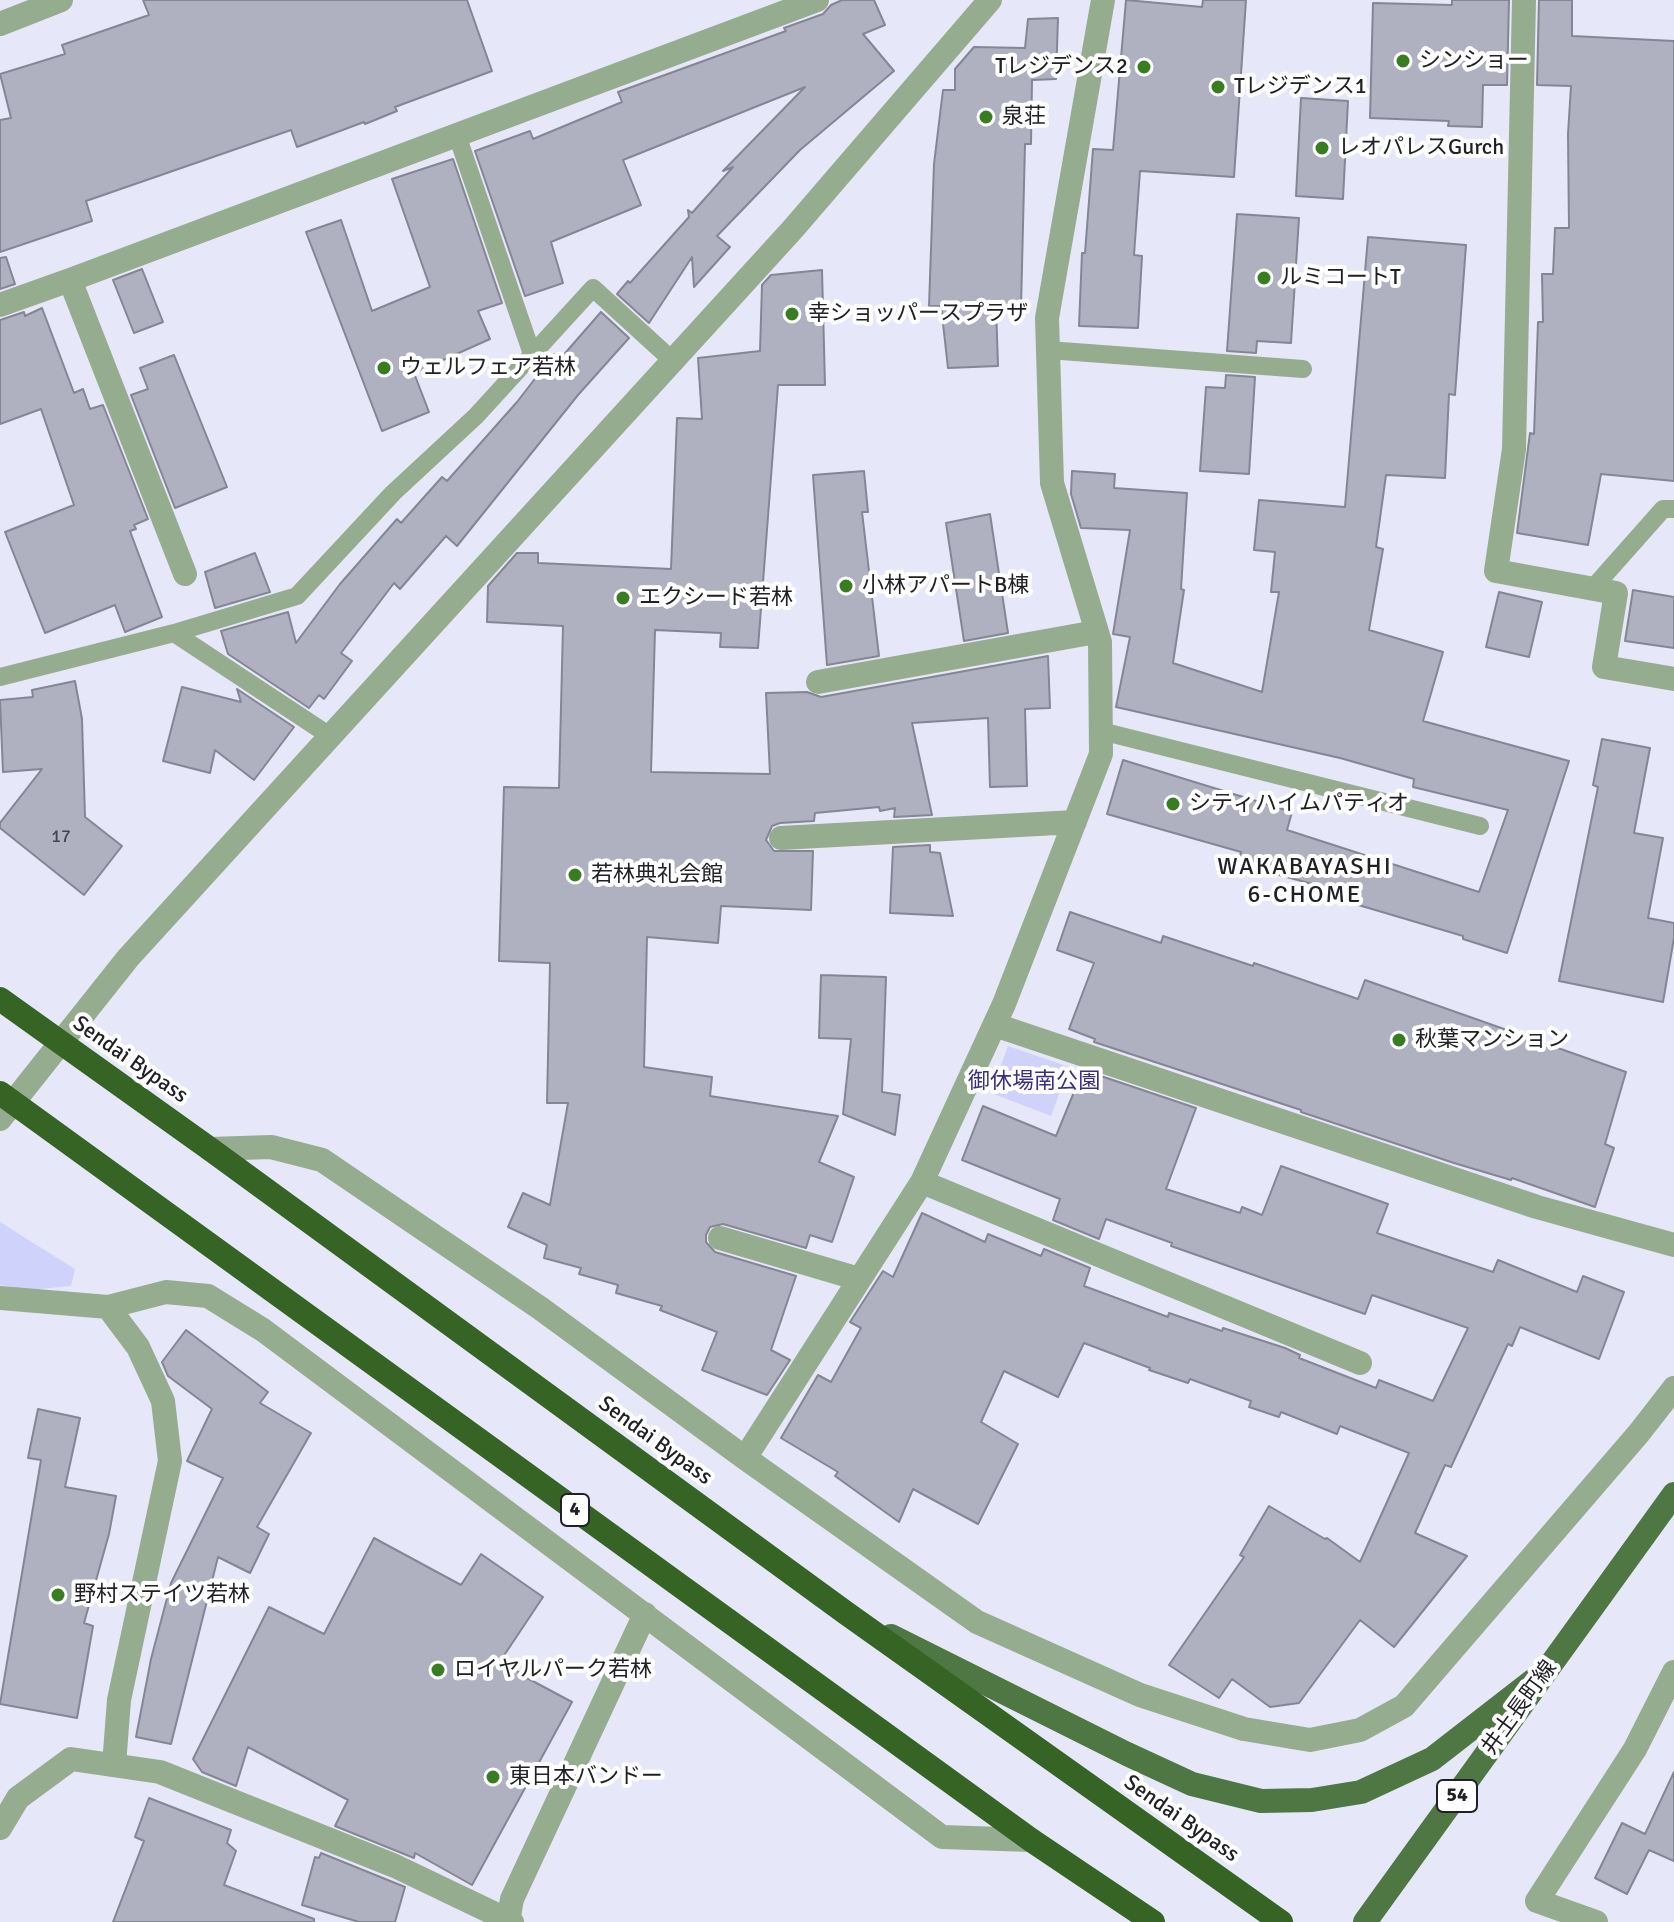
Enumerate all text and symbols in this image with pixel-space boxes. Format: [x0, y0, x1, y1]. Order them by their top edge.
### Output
place label: シンショー [1419, 48, 1529, 74]
marker: シンショー [1394, 52, 1412, 70]
place label: Tレジデンス2 [995, 54, 1128, 80]
marker: Tレジデンス2 [1135, 58, 1153, 76]
place label: Tレジデンス1 [1234, 74, 1367, 100]
marker: Tレジデンス1 [1209, 78, 1227, 96]
place label: 泉荘 [1002, 104, 1046, 130]
marker: 泉荘 [977, 108, 995, 126]
place label: レオパレスGurch [1338, 135, 1504, 161]
marker: レオパレスGurch [1313, 139, 1331, 157]
place label: ルミコートT [1280, 265, 1401, 291]
marker: ルミコートT [1255, 269, 1273, 287]
place label: 幸ショッパースプラザ [808, 301, 1028, 327]
marker: 幸ショッパースプラザ [783, 305, 801, 323]
place label: ウェルフェア若林 [400, 355, 576, 381]
marker: ウェルフェア若林 [375, 359, 393, 377]
place label: 小林アパートB棟 [862, 573, 1029, 599]
marker: 小林アパートB棟 [837, 577, 855, 595]
place label: エクシード若林 [639, 585, 793, 611]
marker: エクシード若林 [614, 589, 632, 607]
place label: シティハイムパティオ [1189, 791, 1409, 817]
marker: シティハイムパティオ [1164, 795, 1182, 813]
house number: 17 [51, 826, 71, 848]
district label: WAKABAYASHI 6-CHOME [1217, 854, 1393, 910]
place label: 若林典礼会館 [591, 862, 723, 888]
marker: 若林典礼会館 [566, 866, 584, 884]
street label: Sendai Bypass [67, 1011, 193, 1109]
place label: 秋葉マンション [1415, 1027, 1569, 1053]
marker: 秋葉マンション [1390, 1031, 1408, 1049]
park label: 御休場南公園 [968, 1069, 1100, 1095]
street label: Sendai Bypass [593, 1391, 717, 1491]
road number: 4 [561, 1494, 589, 1526]
place label: 野村ステイツ若林 [74, 1582, 250, 1608]
marker: 野村ステイツ若林 [49, 1586, 67, 1604]
street label: 井土長町線 [1477, 1656, 1563, 1760]
place label: ロイヤルパーク若林 [454, 1657, 652, 1683]
marker: ロイヤルパーク若林 [429, 1661, 447, 1679]
place label: 東日本バンドー [509, 1764, 663, 1790]
marker: 東日本バンドー [484, 1768, 502, 1786]
street label: Sendai Bypass [1118, 1770, 1244, 1868]
road number: 54 [1437, 1780, 1477, 1812]

